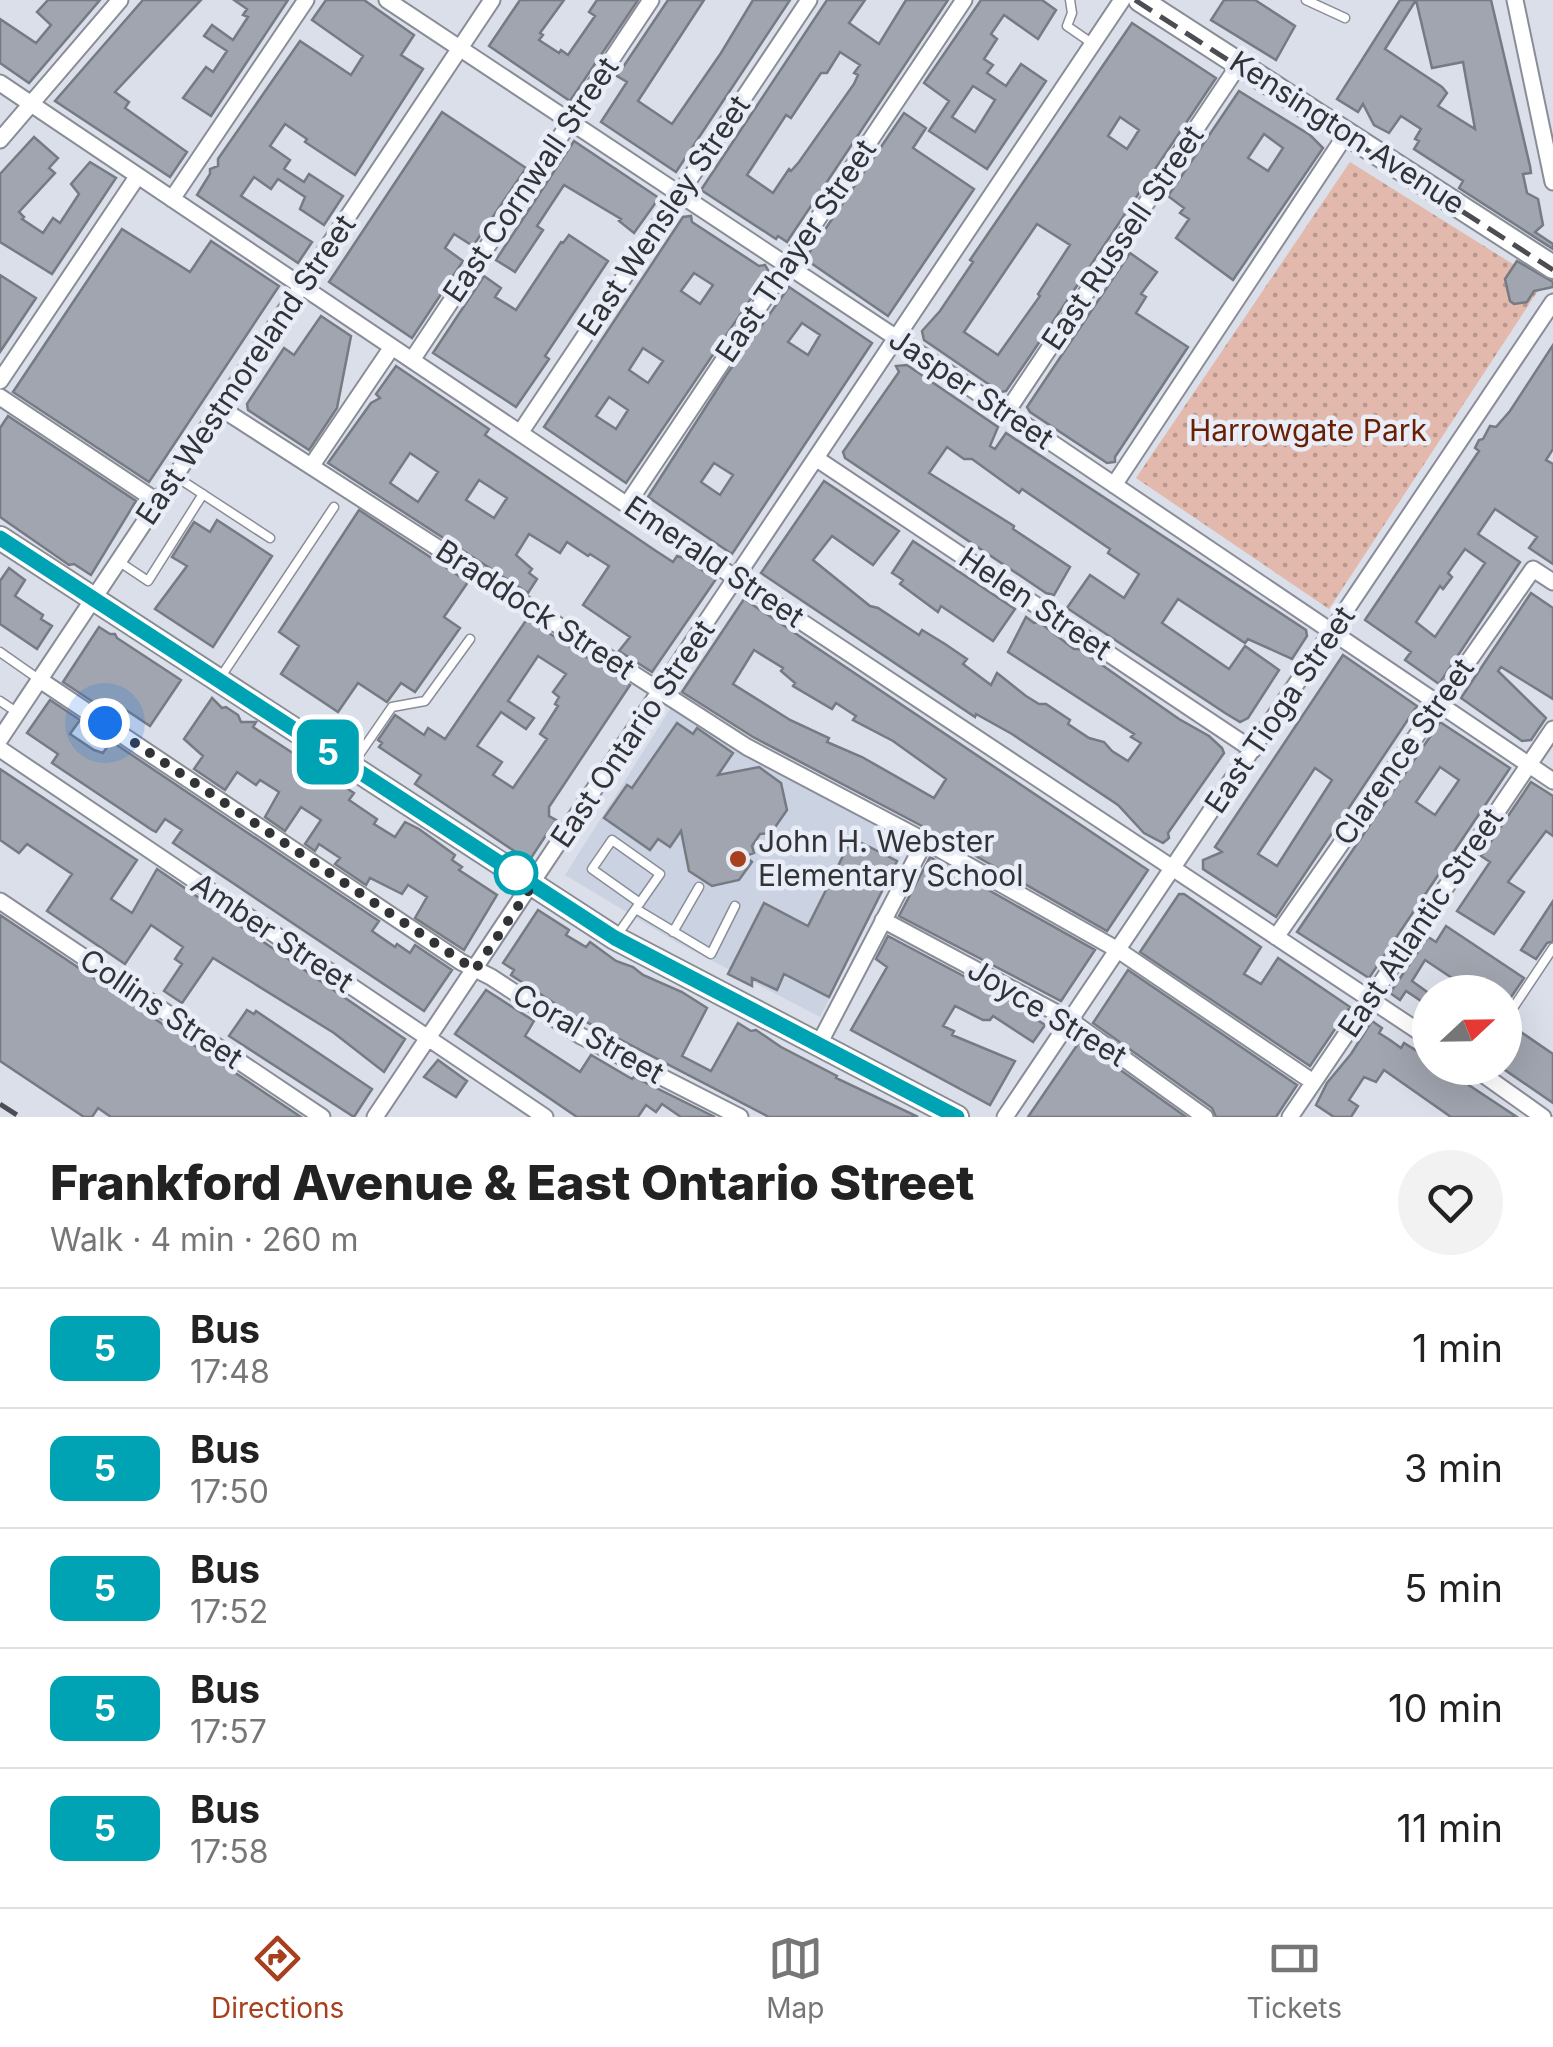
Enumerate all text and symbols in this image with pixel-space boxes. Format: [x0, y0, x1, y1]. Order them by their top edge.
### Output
street label: Kensington Avenue [1223, 43, 1472, 221]
street label: East Cornwall Street [435, 50, 626, 309]
street label: East Wensley Street [569, 88, 757, 342]
street label: East Russell Street [1034, 118, 1211, 356]
street label: East Thayer Street [707, 132, 883, 369]
street label: East Westmoreland Street [128, 208, 363, 531]
street label: Jasper Street [883, 320, 1061, 456]
park label: Harrowgate Park [1189, 412, 1428, 448]
street label: Emerald Street [618, 488, 811, 635]
street label: Braddock Street [430, 532, 642, 687]
street label: Helen Street [953, 539, 1118, 667]
street label: East Tioga Street [1197, 599, 1362, 820]
street label: East Ontario Street [543, 613, 722, 854]
street label: Clarence Street [1325, 651, 1481, 852]
your location [80, 698, 130, 748]
line badge: 5 [296, 720, 360, 784]
text: 5 [317, 731, 339, 773]
street label: East Atlantic Street [1330, 801, 1510, 1044]
place label: John H. Webster Elementary School [758, 823, 1024, 893]
marker: John H. Webster Elementary School [727, 848, 749, 870]
unlabelled marker [495, 852, 537, 894]
street label: Amber Street [185, 865, 360, 1000]
street label: Collins Street [73, 941, 250, 1076]
street label: Joyce Street [962, 951, 1133, 1074]
street label: Coral Street [507, 975, 671, 1091]
north arrow [1412, 975, 1522, 1085]
map controls [1412, 975, 1522, 1085]
button: heart [1398, 1150, 1503, 1255]
text: Frankford Avenue & East Ontario Street [50, 1153, 974, 1212]
text: Walk · 4 min · 260 m [50, 1220, 359, 1259]
text: Bus [190, 1306, 260, 1352]
text: 1 min [1412, 1325, 1503, 1371]
text: 5 [94, 1327, 116, 1369]
text: 17:48 [190, 1352, 270, 1391]
text: Bus [190, 1426, 260, 1472]
text: 3 min [1404, 1445, 1503, 1491]
text: 5 [94, 1447, 116, 1489]
text: 17:50 [190, 1472, 269, 1511]
text: Bus [190, 1546, 260, 1592]
text: 5 min [1404, 1565, 1503, 1611]
text: 5 [94, 1567, 116, 1609]
text: 17:52 [190, 1592, 268, 1631]
text: Bus [190, 1666, 260, 1712]
text: 10 min [1388, 1685, 1503, 1731]
text: 5 [94, 1687, 116, 1729]
text: 17:57 [190, 1712, 267, 1751]
text: Bus [190, 1786, 260, 1832]
text: 11 min [1396, 1805, 1503, 1851]
text: 5 [94, 1807, 116, 1849]
text: 17:58 [190, 1832, 269, 1871]
tab: Directions [211, 1931, 344, 2025]
tab: Map [766, 1931, 824, 2025]
tab: Tickets [1246, 1931, 1342, 2025]

